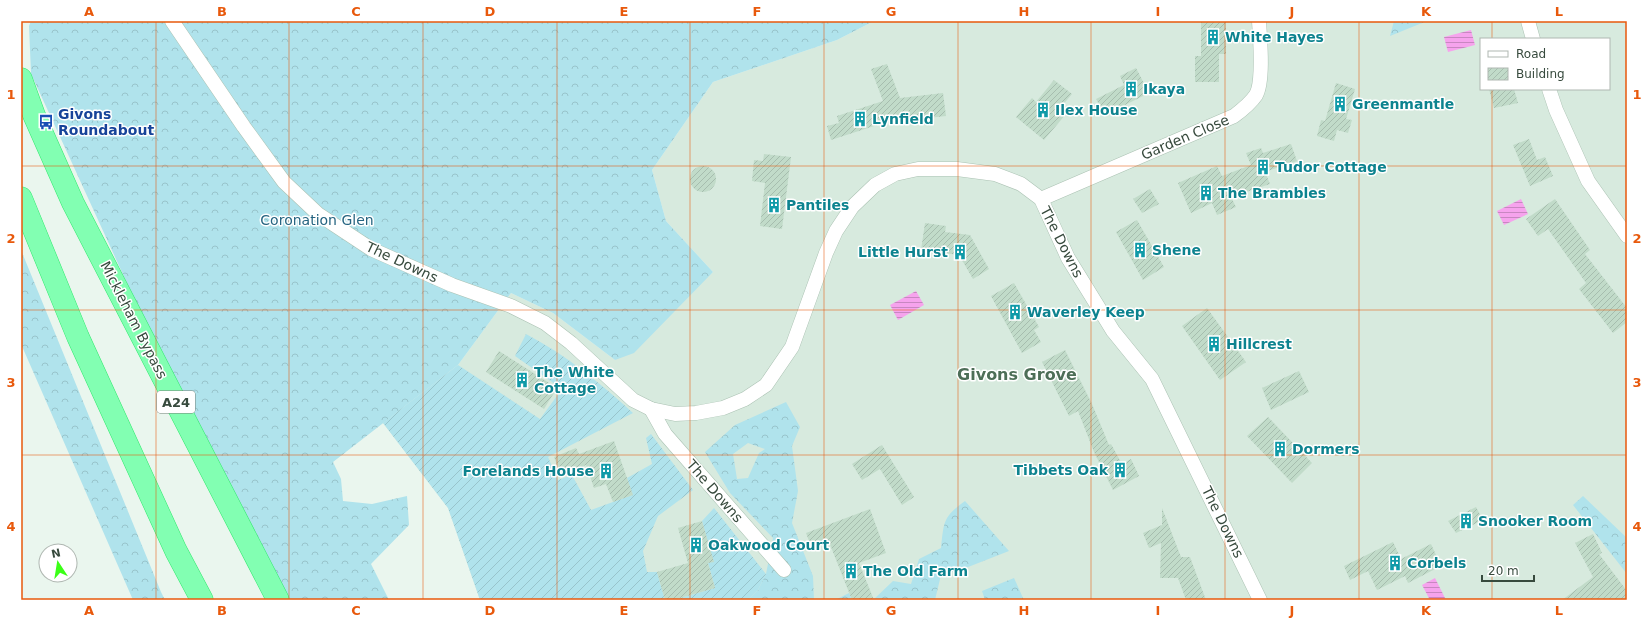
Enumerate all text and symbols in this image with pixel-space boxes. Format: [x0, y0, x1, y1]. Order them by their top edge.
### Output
text: A [84, 4, 94, 19]
text: B [217, 4, 227, 19]
text: C [351, 4, 361, 19]
text: D [485, 4, 496, 19]
text: E [620, 4, 628, 19]
text: F [753, 4, 761, 19]
text: G [886, 4, 896, 19]
text: H [1019, 4, 1029, 19]
text: I [1156, 4, 1160, 19]
text: J [1289, 4, 1294, 19]
text: K [1421, 4, 1432, 19]
text: L [1555, 4, 1563, 19]
building icon: White Hayes [1204, 28, 1222, 46]
place label: White Hayes [1225, 29, 1324, 45]
legend [1480, 38, 1610, 90]
text: Road [1516, 47, 1546, 61]
text: Building [1516, 67, 1565, 81]
building icon: Ikaya [1122, 80, 1140, 98]
place label: Ikaya [1143, 81, 1185, 97]
text: 1 [6, 87, 16, 102]
text: 1 [1632, 87, 1642, 102]
building icon: Greenmantle [1331, 95, 1349, 113]
place label: Greenmantle [1352, 96, 1454, 112]
building icon: Ilex House [1034, 101, 1052, 119]
place label: Ilex House [1055, 102, 1138, 118]
place label: Givons Roundabout [58, 106, 154, 138]
building icon: Lynfield [851, 110, 869, 128]
place label: Lynfield [872, 111, 934, 127]
street label: Garden Close [1139, 111, 1231, 163]
bus stop icon: Givons Roundabout [37, 113, 55, 131]
building icon: Tudor Cottage [1254, 158, 1272, 176]
place label: Tudor Cottage [1275, 159, 1387, 175]
building icon: The Brambles [1197, 184, 1215, 202]
place label: The Brambles [1218, 185, 1326, 201]
building icon: Pantiles [765, 196, 783, 214]
place label: Pantiles [786, 197, 849, 213]
street label: The Downs [1037, 203, 1087, 280]
park label: Coronation Glen [260, 212, 374, 228]
text: 2 [6, 231, 16, 246]
text: 2 [1632, 231, 1642, 246]
street label: The Downs [363, 238, 440, 286]
building icon: Shene [1131, 241, 1149, 259]
place label: Shene [1152, 242, 1201, 258]
building icon: Little Hurst [951, 243, 969, 261]
place label: Little Hurst [858, 244, 948, 260]
street label: Mickleham Bypass [97, 259, 171, 381]
building icon: Waverley Keep [1006, 303, 1024, 321]
place label: Waverley Keep [1027, 304, 1145, 320]
building icon: Hillcrest [1205, 335, 1223, 353]
place label: Hillcrest [1226, 336, 1292, 352]
place label: The White Cottage [534, 364, 614, 396]
district label: Givons Grove [957, 365, 1077, 384]
building icon: The White Cottage [513, 371, 531, 389]
text: 3 [6, 375, 16, 390]
text: 3 [1632, 375, 1642, 390]
road number: A24 [157, 391, 195, 413]
building icon: Dormers [1271, 440, 1289, 458]
place label: Dormers [1292, 441, 1359, 457]
street label: The Downs [683, 456, 746, 525]
building icon: Tibbets Oak [1111, 461, 1129, 479]
building icon: Forelands House [597, 462, 615, 480]
place label: Tibbets Oak [1014, 462, 1109, 478]
place label: Forelands House [462, 463, 594, 479]
street label: The Downs [1198, 483, 1247, 560]
building icon: Snooker Room [1457, 512, 1475, 530]
place label: Snooker Room [1478, 513, 1592, 529]
text: 4 [6, 519, 16, 534]
text: 4 [1632, 519, 1642, 534]
building icon: Oakwood Court [687, 536, 705, 554]
place label: Oakwood Court [708, 537, 829, 553]
north arrow [38, 543, 78, 583]
text: N [50, 546, 62, 561]
building icon: Corbels [1386, 554, 1404, 572]
place label: Corbels [1407, 555, 1466, 571]
scale bar [1482, 557, 1534, 583]
building icon: The Old Farm [842, 562, 860, 580]
place label: The Old Farm [863, 563, 968, 579]
text: 20 m [1488, 564, 1519, 578]
text: A [84, 603, 94, 618]
text: B [217, 603, 227, 618]
text: C [351, 603, 361, 618]
text: D [485, 603, 496, 618]
text: E [620, 603, 628, 618]
text: F [753, 603, 761, 618]
text: G [886, 603, 896, 618]
text: H [1019, 603, 1029, 618]
text: I [1156, 603, 1160, 618]
text: J [1289, 603, 1294, 618]
text: K [1421, 603, 1432, 618]
text: L [1555, 603, 1563, 618]

